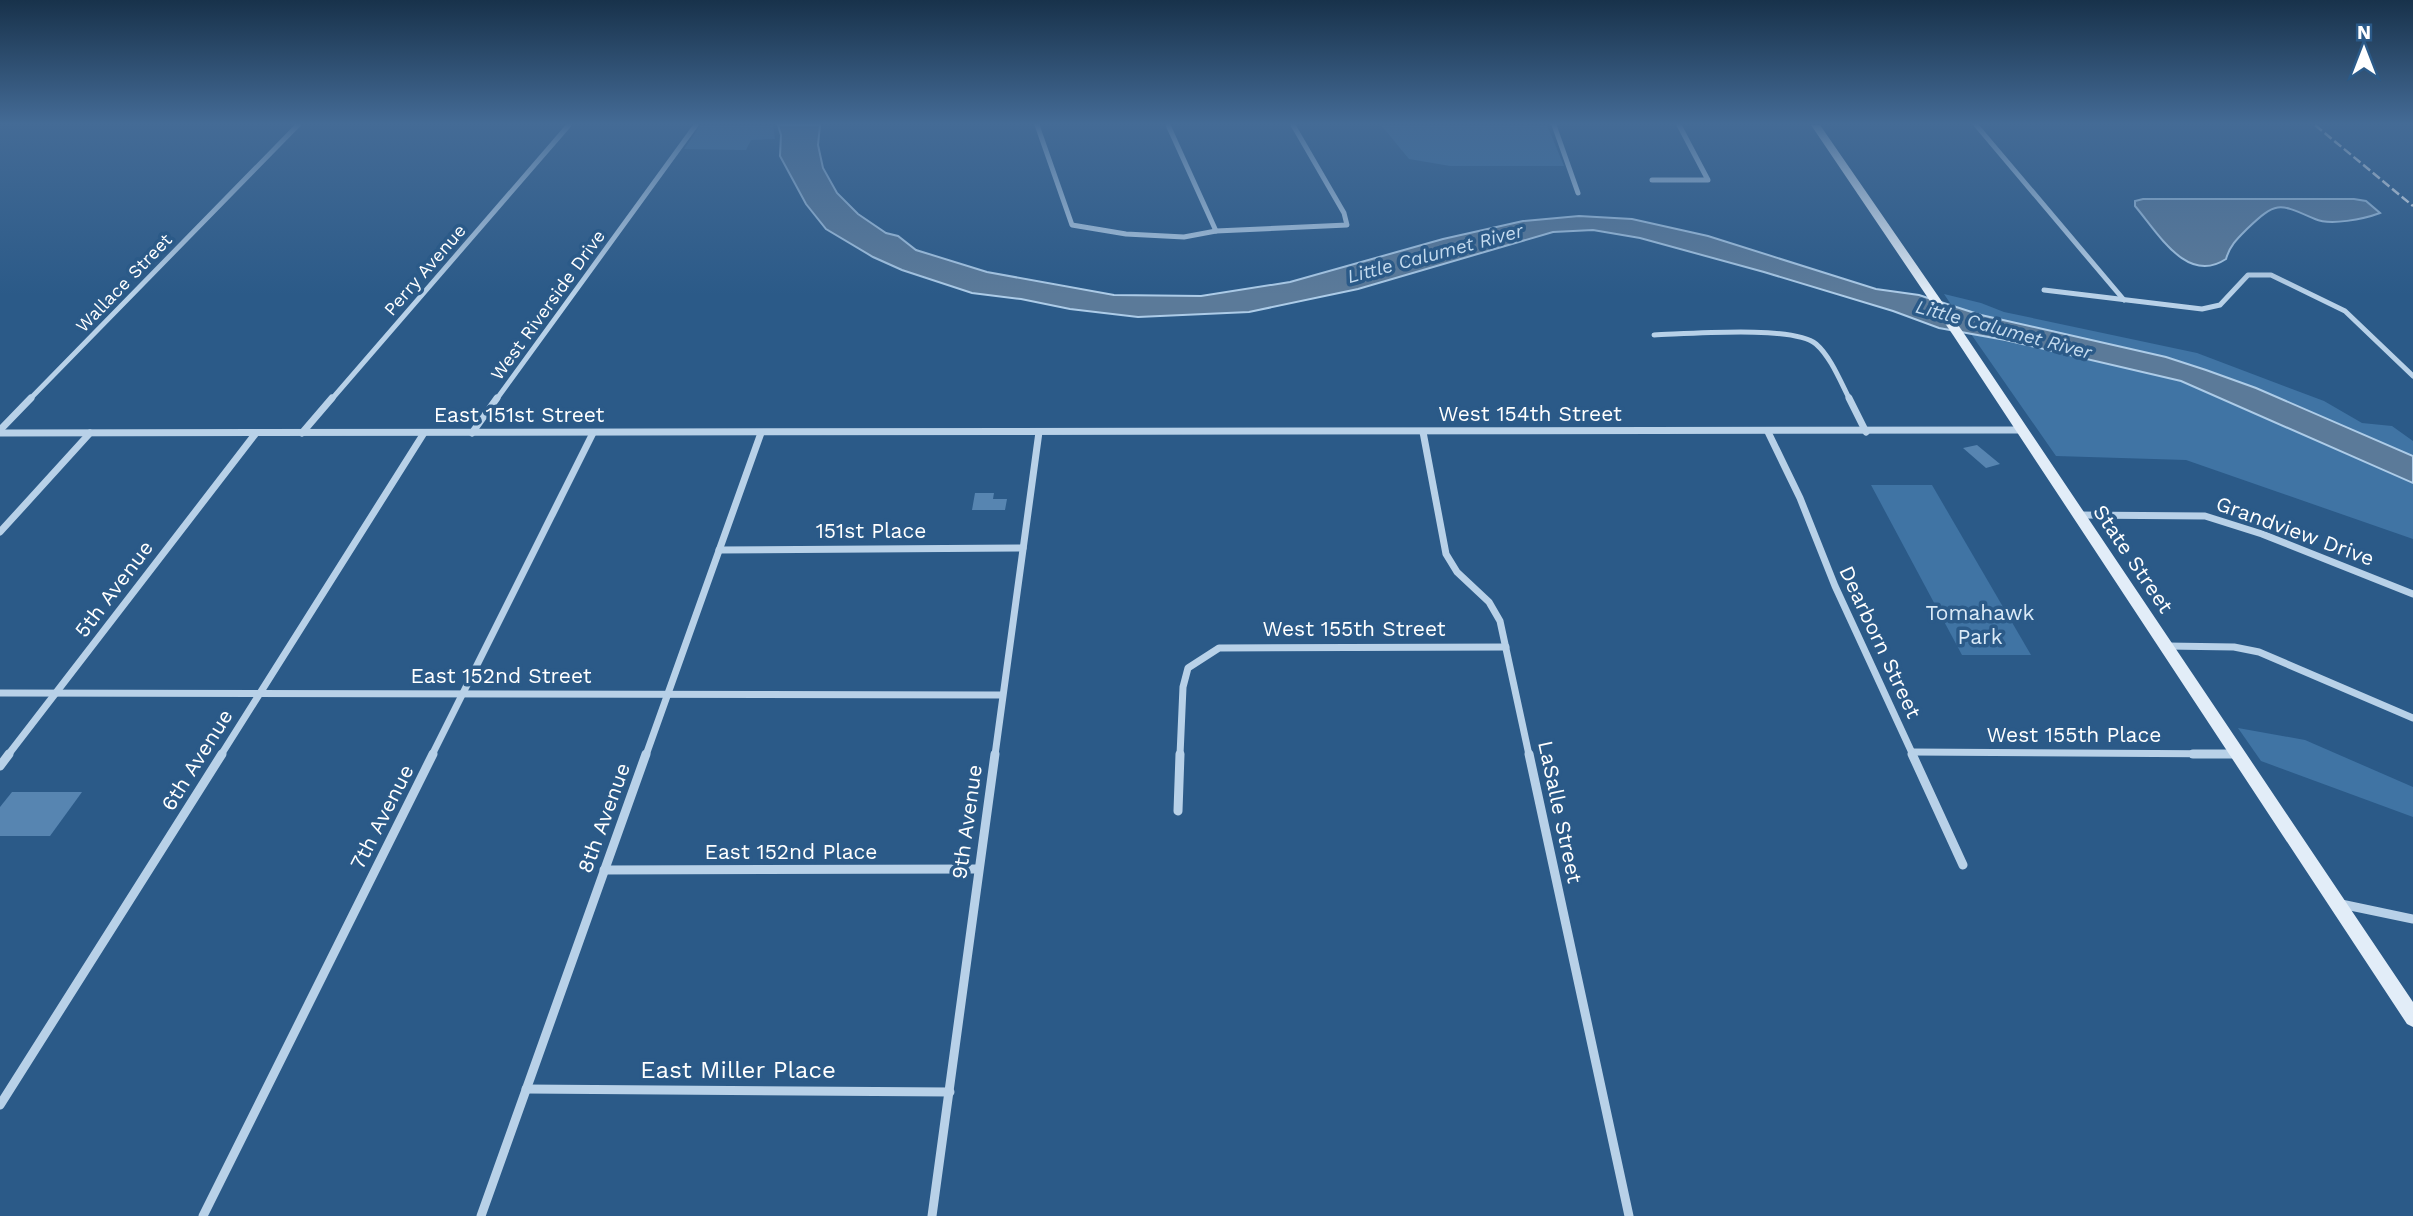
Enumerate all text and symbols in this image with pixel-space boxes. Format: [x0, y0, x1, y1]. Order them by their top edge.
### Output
north arrow [2329, 14, 2399, 84]
text: N [2357, 21, 2371, 44]
water label: Little Calumet River [1345, 219, 1526, 288]
street label: Perry Avenue [379, 220, 470, 320]
street label: West Riverside Drive [486, 226, 609, 384]
street label: Wallace Street [71, 229, 176, 336]
water label: Little Calumet River [1913, 295, 2095, 364]
street label: West 154th Street [1438, 401, 1622, 426]
street label: East 151st Street [434, 402, 605, 427]
street label: Grandview Drive [2213, 490, 2378, 571]
street label: State Street [2088, 500, 2179, 618]
street label: 151st Place [816, 518, 926, 543]
street label: 5th Avenue [69, 535, 158, 642]
street label: Dearborn Street [1834, 562, 1927, 722]
park label: Tomahawk Park [1926, 600, 2035, 649]
street label: West 155th Street [1263, 616, 1446, 641]
street label: East 152nd Street [410, 663, 592, 688]
street label: 6th Avenue [155, 704, 238, 815]
street label: West 155th Place [1987, 722, 2161, 747]
street label: LaSalle Street [1533, 738, 1588, 886]
street label: 8th Avenue [572, 759, 635, 876]
street label: 7th Avenue [344, 760, 419, 873]
street label: 9th Avenue [946, 763, 987, 881]
street label: East 152nd Place [705, 839, 877, 864]
street label: East Miller Place [640, 1056, 836, 1084]

